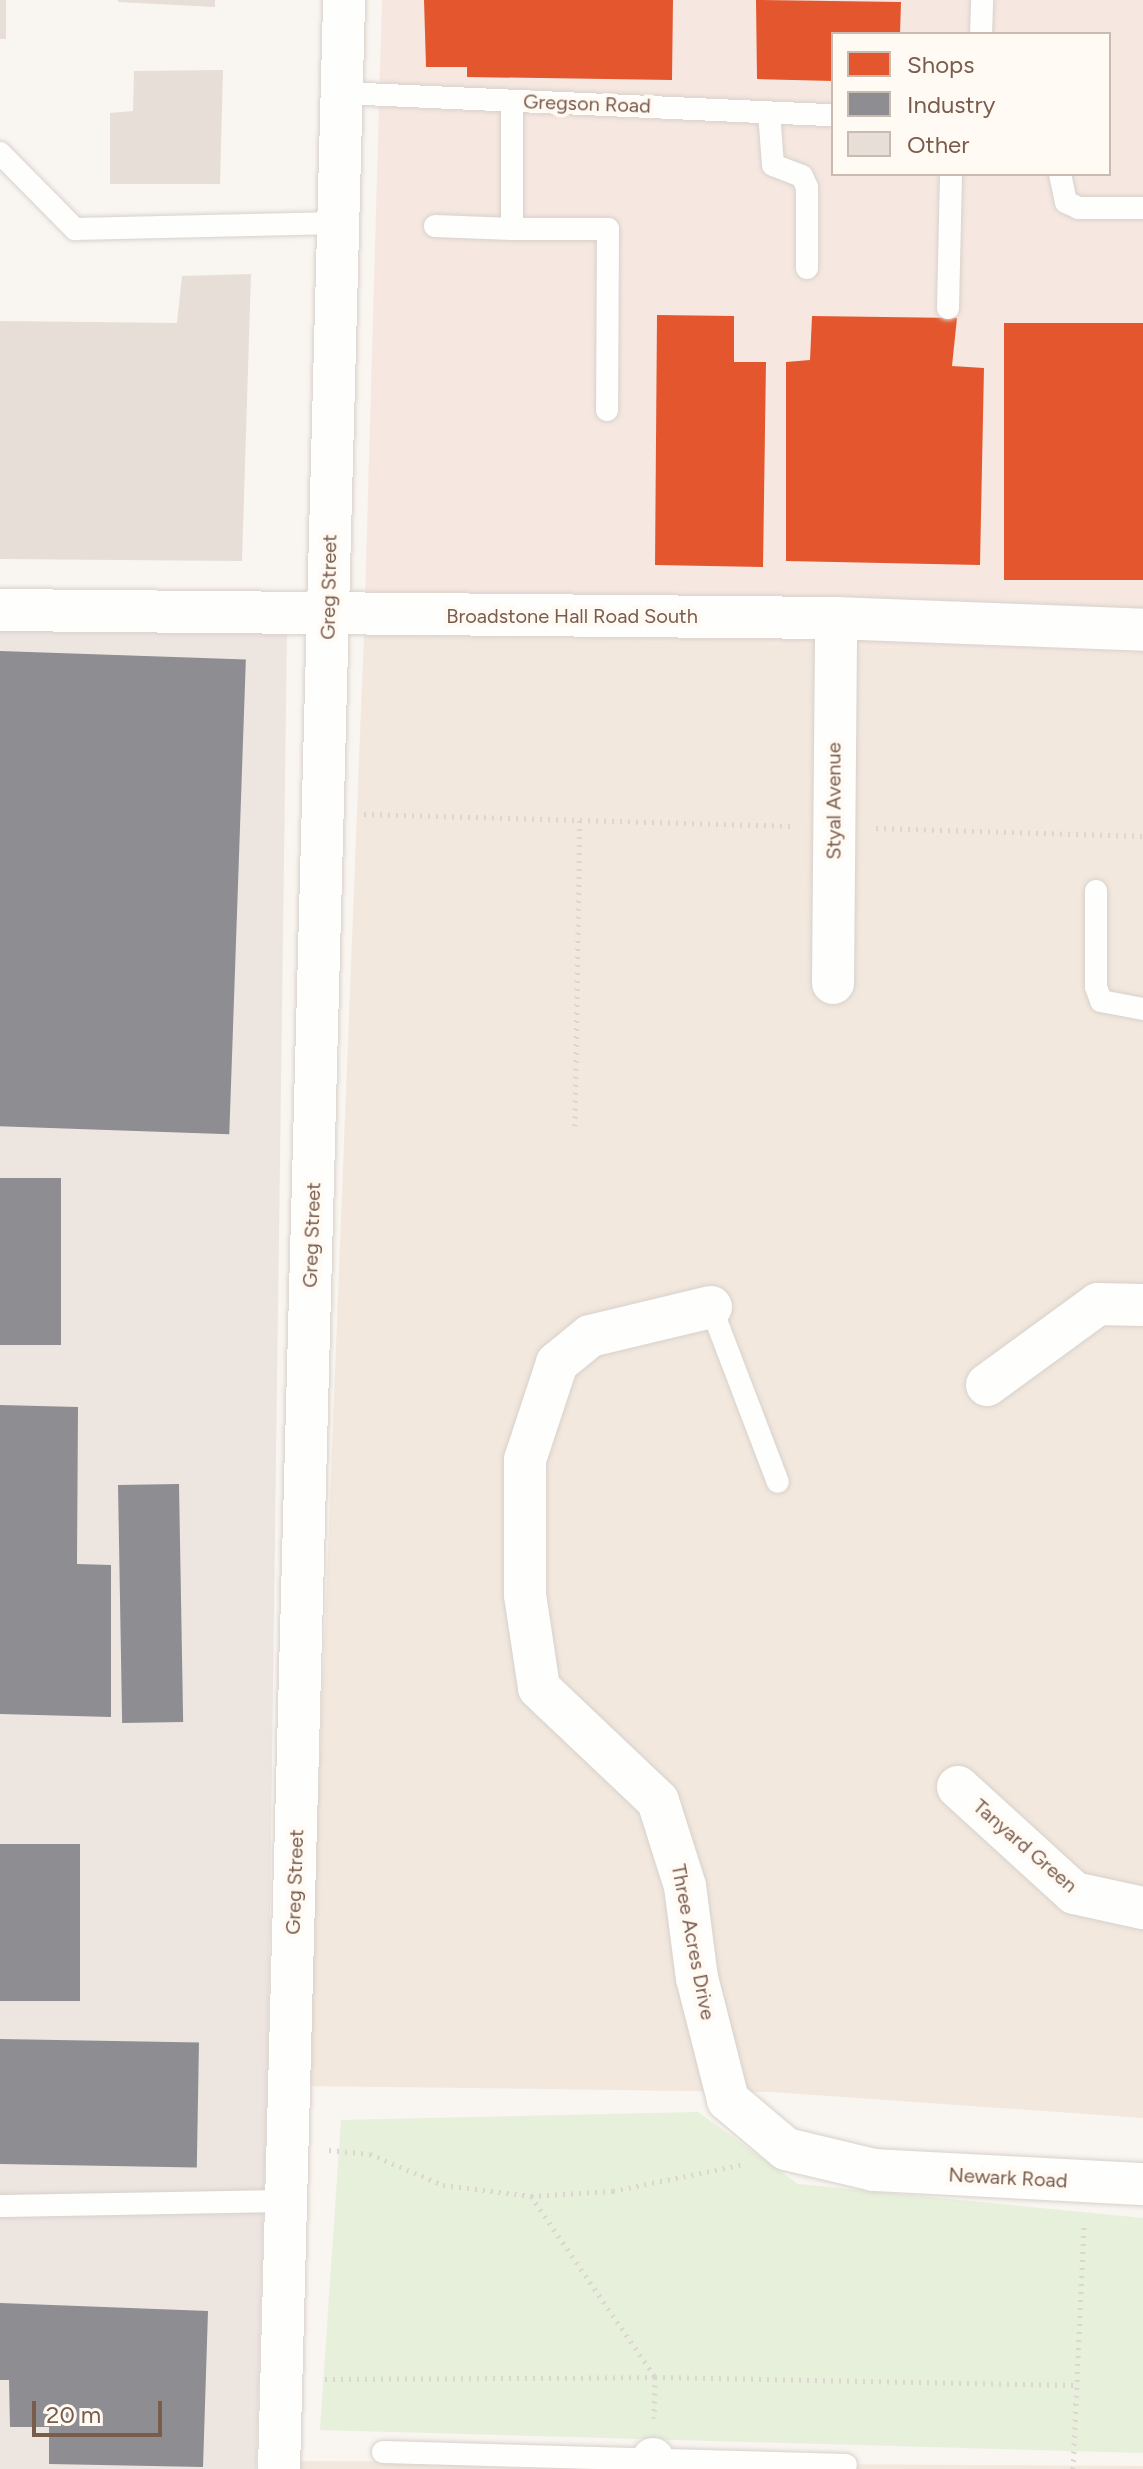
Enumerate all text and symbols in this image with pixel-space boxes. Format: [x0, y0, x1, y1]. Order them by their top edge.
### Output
legend [831, 32, 1111, 176]
text: Shops [907, 50, 974, 79]
street label: Gregson Road [523, 90, 651, 118]
text: Industry [907, 90, 995, 119]
text: Other [907, 130, 969, 159]
street label: Greg Street [316, 534, 342, 640]
street label: Broadstone Hall Road South [446, 604, 698, 628]
street label: Styal Avenue [822, 742, 846, 860]
street label: Greg Street [298, 1182, 326, 1288]
street label: Tanyard Green [968, 1794, 1082, 1898]
street label: Greg Street [281, 1829, 309, 1935]
street label: Three Acres Drive [666, 1862, 720, 2022]
street label: Newark Road [948, 2163, 1068, 2193]
scale bar [36, 2385, 166, 2435]
text: 20 m [46, 2400, 101, 2429]

